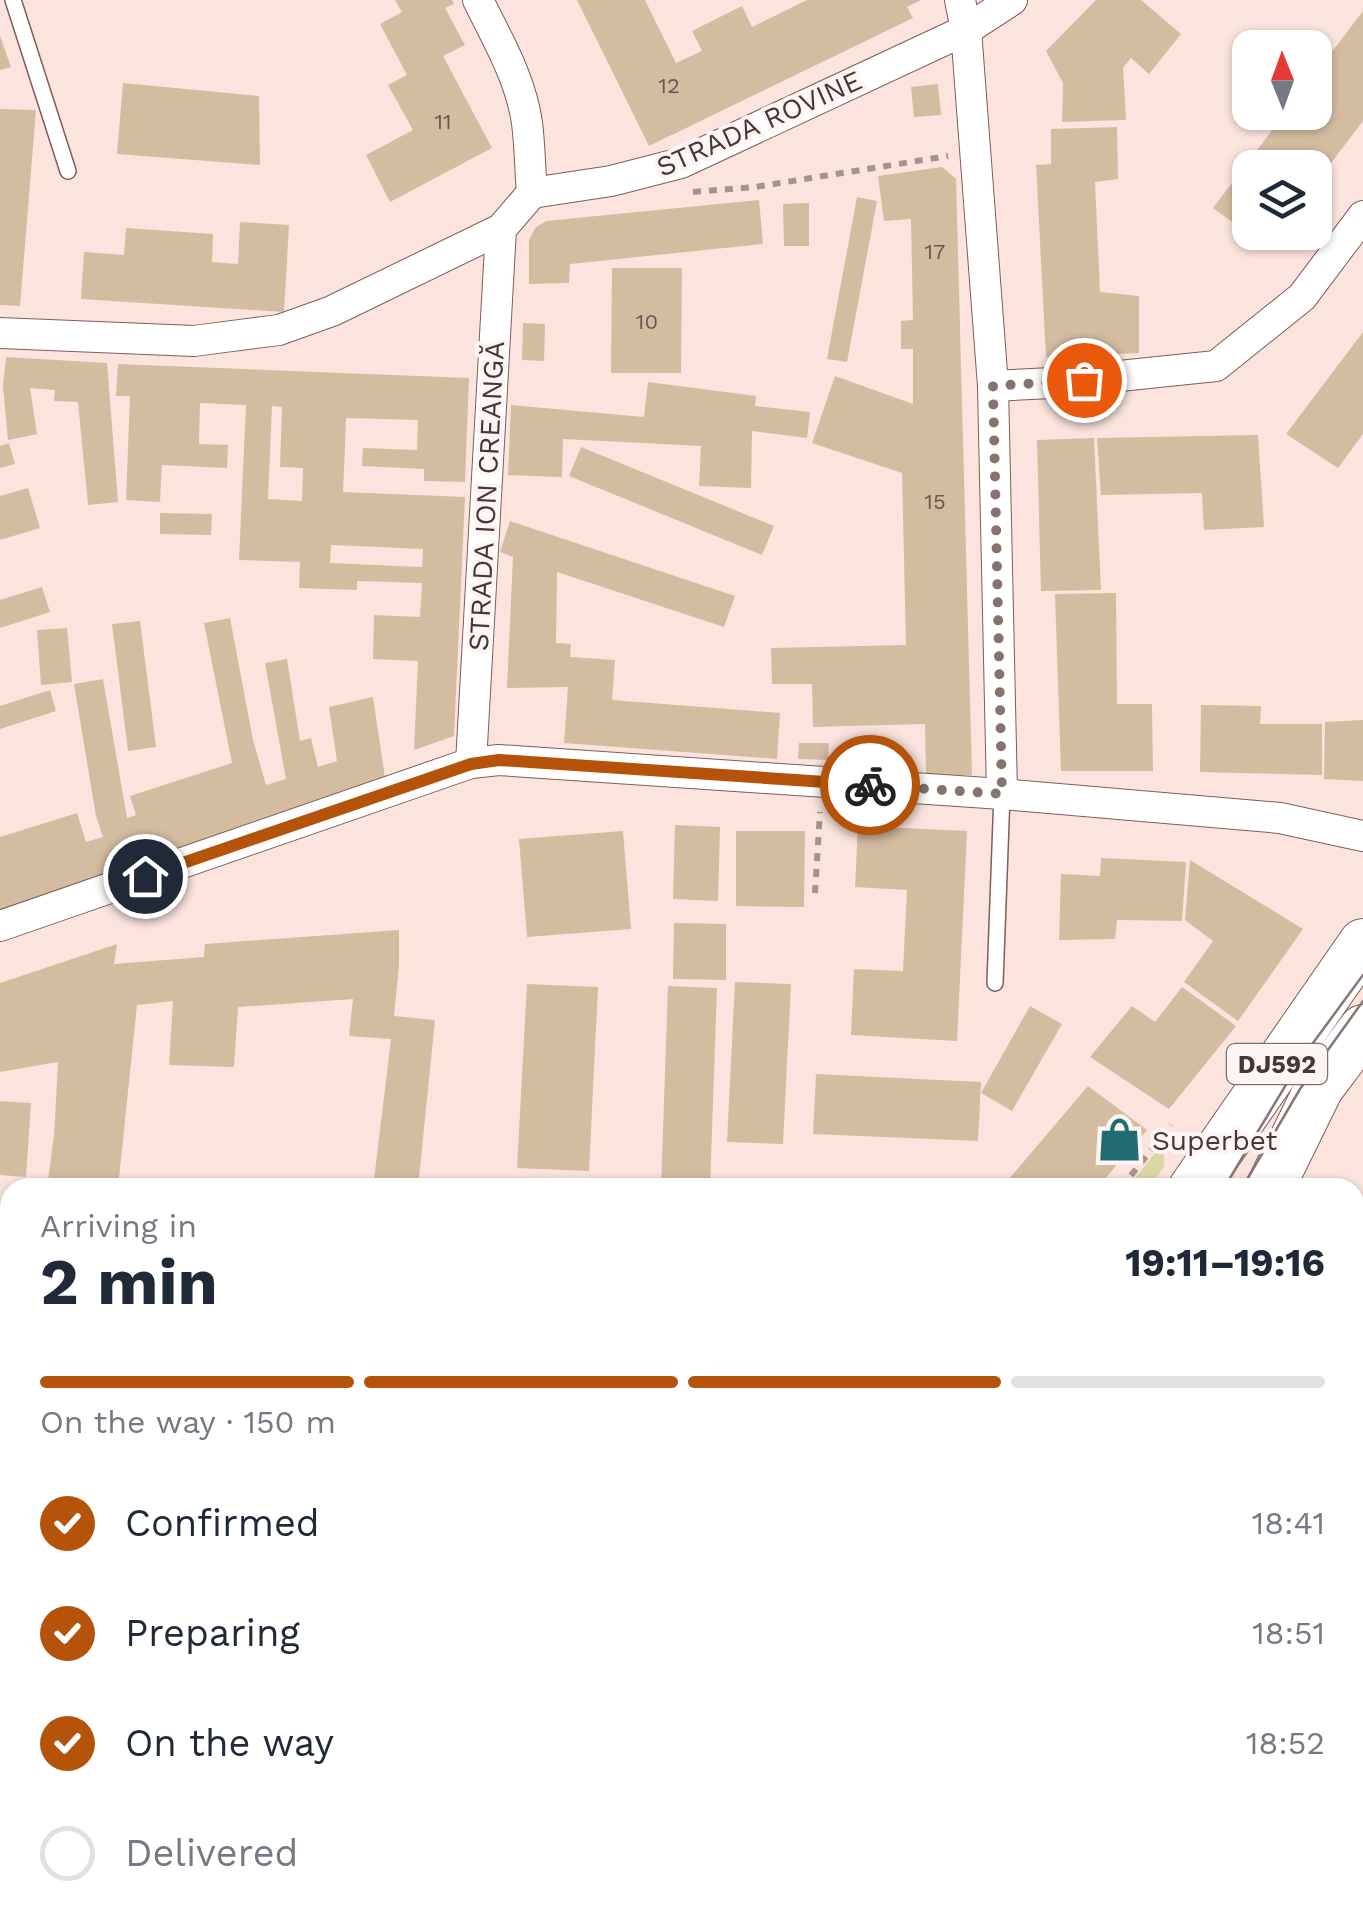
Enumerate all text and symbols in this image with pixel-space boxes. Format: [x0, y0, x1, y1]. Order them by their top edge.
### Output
north arrow [1232, 30, 1332, 130]
map controls [1232, 30, 1332, 250]
street label: STRADA ROVINE [651, 63, 867, 184]
house number: 12 [658, 73, 680, 98]
house number: 11 [434, 109, 452, 134]
button: layers [1232, 150, 1332, 250]
house number: 17 [925, 239, 945, 264]
house number: 10 [636, 309, 658, 334]
pin [1042, 338, 1127, 423]
street label: STRADA ION CREANGĂ [462, 340, 511, 652]
icon: bag [1057, 353, 1112, 408]
house number: 15 [924, 489, 946, 514]
courier [820, 735, 920, 835]
icon: bike [843, 758, 898, 813]
pin [103, 834, 188, 919]
icon: home [118, 849, 173, 904]
road number: DJ592 [1227, 1044, 1327, 1084]
shop icon: Superbet [1095, 1116, 1143, 1164]
place label: Superbet [1152, 1124, 1278, 1157]
text: Arriving in [40, 1207, 197, 1245]
text: 19:11–19:16 [1125, 1241, 1325, 1285]
text: 2 min [40, 1244, 218, 1320]
text: On the way · 150 m [40, 1403, 336, 1441]
icon: check [40, 1496, 95, 1551]
text: Confirmed [125, 1501, 320, 1545]
text: 18:41 [1252, 1504, 1325, 1542]
icon: check [40, 1606, 95, 1661]
text: Preparing [125, 1611, 300, 1655]
text: 18:51 [1252, 1614, 1325, 1652]
icon: check [40, 1716, 95, 1771]
text: On the way [125, 1721, 334, 1765]
text: 18:52 [1246, 1724, 1325, 1762]
text: Delivered [125, 1831, 298, 1875]

